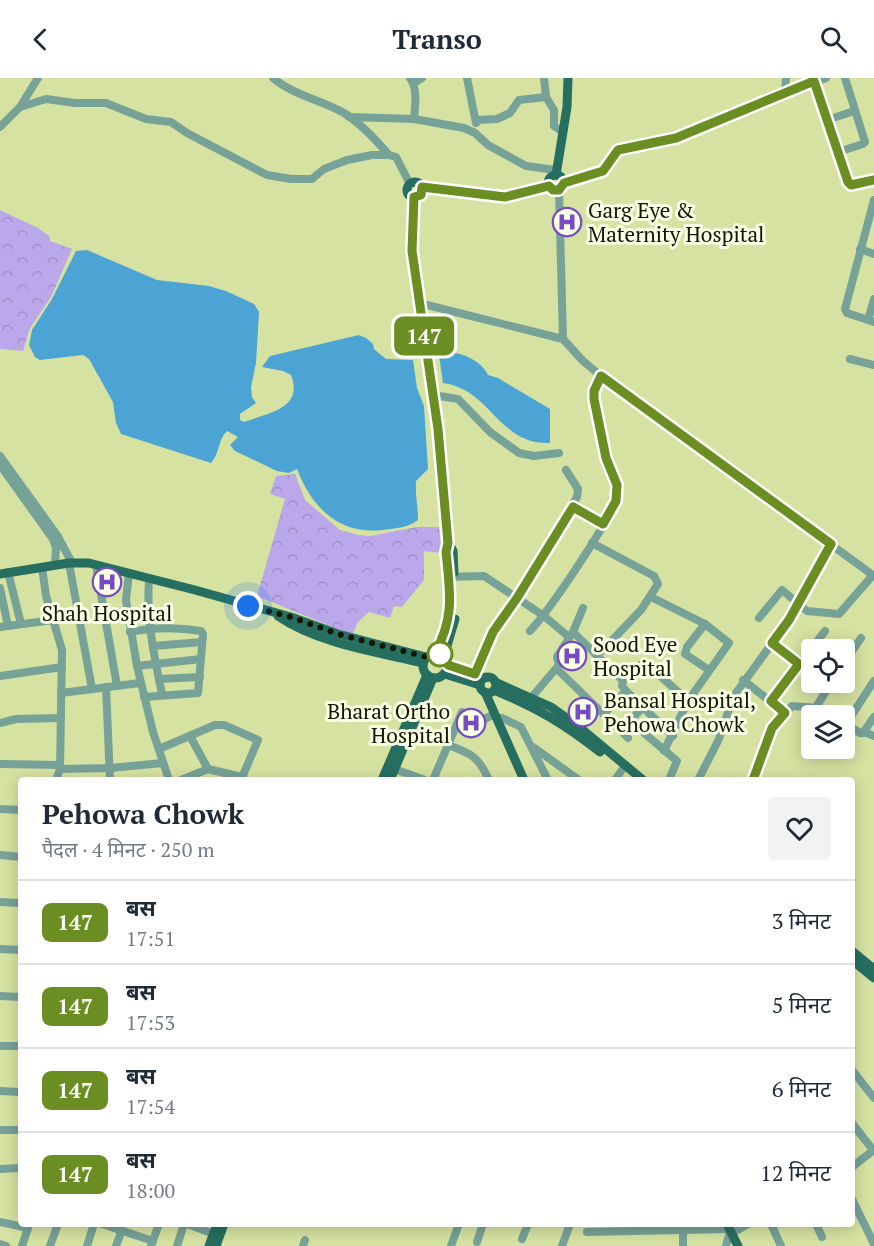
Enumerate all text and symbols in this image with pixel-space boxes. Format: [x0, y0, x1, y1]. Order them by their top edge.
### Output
text: Transo [392, 21, 482, 57]
icon: back [24, 23, 57, 56]
icon: search [817, 23, 850, 56]
place label: Garg Eye & Maternity Hospital [588, 196, 764, 248]
hospital icon: Garg Eye & Maternity Hospital [551, 206, 583, 238]
line badge: 147 [390, 316, 458, 356]
text: 147 [406, 322, 442, 350]
hospital icon: Shah Hospital [91, 566, 123, 598]
your location [233, 591, 263, 621]
place label: Shah Hospital [42, 599, 172, 627]
place label: Sood Eye Hospital [593, 630, 677, 682]
map controls [801, 639, 855, 759]
button: locate [801, 639, 855, 693]
hospital icon: Sood Eye Hospital [556, 640, 588, 672]
unlabelled marker [427, 641, 453, 667]
place label: Bansal Hospital, Pehowa Chowk [604, 686, 756, 738]
hospital icon: Bansal Hospital, Pehowa Chowk [567, 696, 599, 728]
place label: Bharat Ortho Hospital [327, 697, 450, 749]
button: layers [801, 705, 855, 759]
hospital icon: Bharat Ortho Hospital [455, 707, 487, 739]
text: Pehowa Chowk [42, 795, 244, 832]
button: heart [768, 797, 831, 860]
text: पैदल · 4 मिनट · 250 m [42, 836, 215, 863]
text: बस [126, 893, 156, 922]
text: 3 मिनट [772, 906, 831, 935]
text: 147 [57, 908, 93, 936]
text: 17:51 [126, 925, 175, 952]
text: बस [126, 977, 156, 1006]
text: 5 मिनट [772, 990, 831, 1019]
text: 147 [57, 992, 93, 1020]
text: 17:53 [126, 1009, 175, 1036]
text: बस [126, 1061, 156, 1090]
text: 6 मिनट [772, 1074, 831, 1103]
text: 147 [57, 1076, 93, 1104]
text: 17:54 [126, 1093, 175, 1120]
text: बस [126, 1145, 156, 1174]
text: 12 मिनट [760, 1158, 831, 1187]
text: 147 [57, 1160, 93, 1188]
text: 18:00 [126, 1177, 175, 1204]

